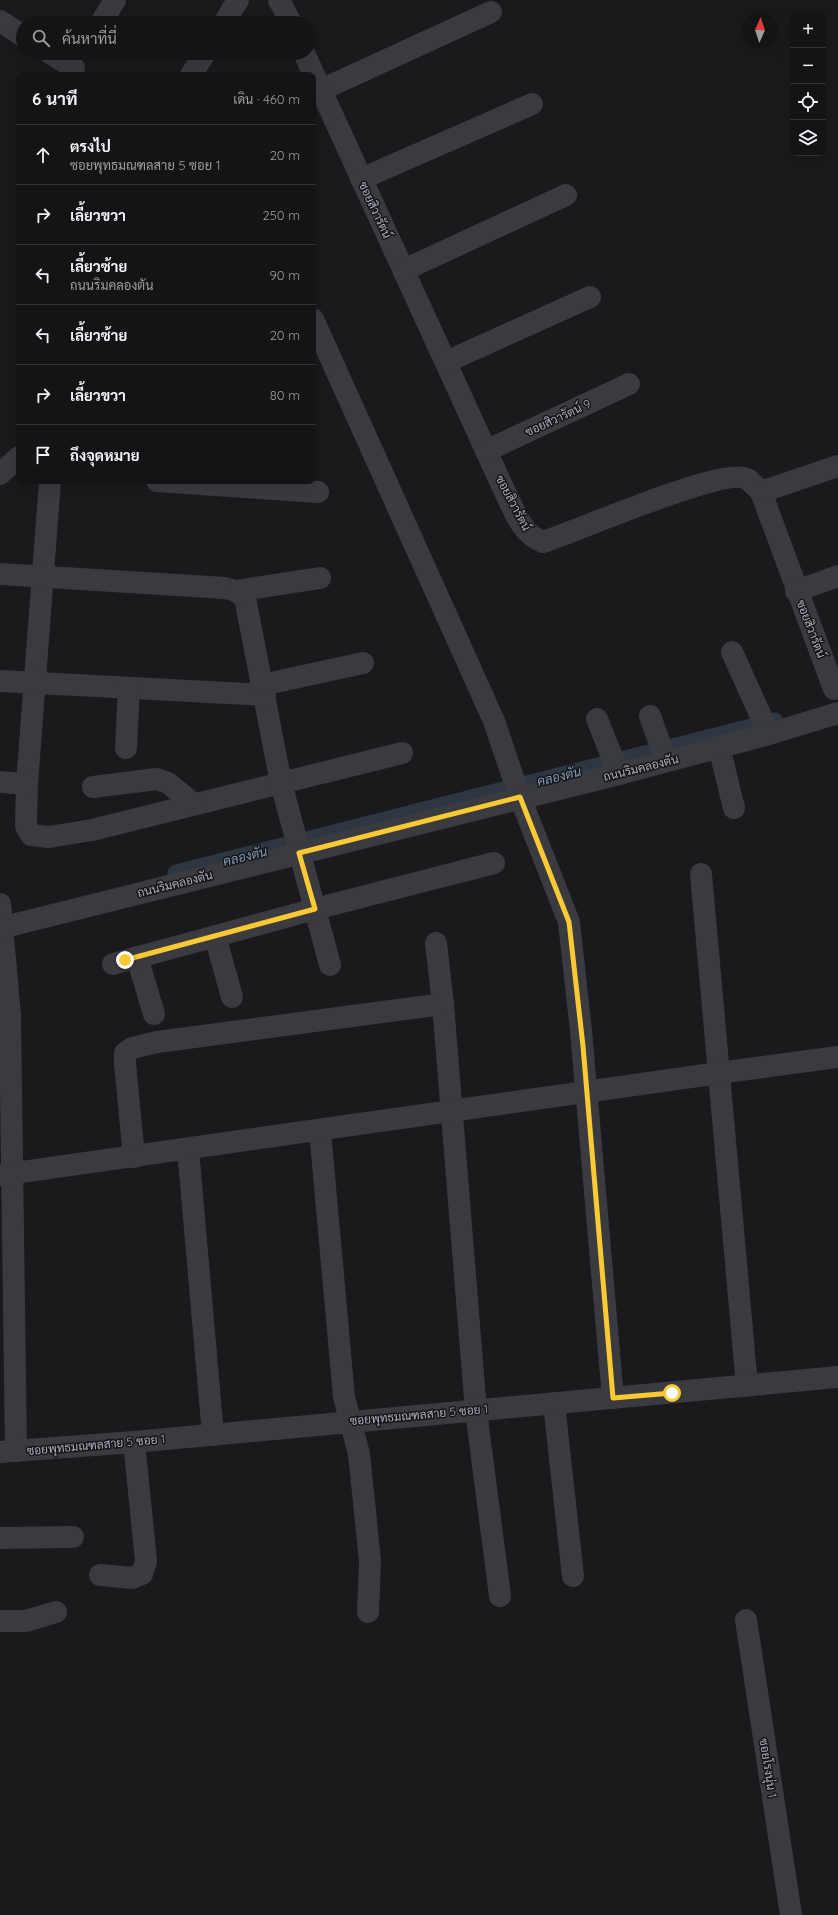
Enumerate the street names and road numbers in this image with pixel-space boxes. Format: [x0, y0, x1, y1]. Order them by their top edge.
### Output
street label: ซอยสิวารัตน์ [356, 179, 395, 241]
street label: ซอยสิวารัตน์ 9 [522, 396, 593, 439]
street label: ซอยสิวารัตน์ [493, 472, 535, 534]
street label: ซอยสิวารัตน์ [794, 598, 830, 660]
street label: ถนนริมคลองตัน [602, 751, 680, 784]
street label: ถนนริมคลองตัน [136, 867, 214, 900]
street label: ซอยพุทธมณฑลสาย 5 ซอย 1 [349, 1401, 489, 1430]
street label: ซอยพุทธมณฑลสาย 5 ซอย 1 [26, 1431, 166, 1460]
street label: ซอยโรงนุ่น 1 [754, 1737, 781, 1799]

